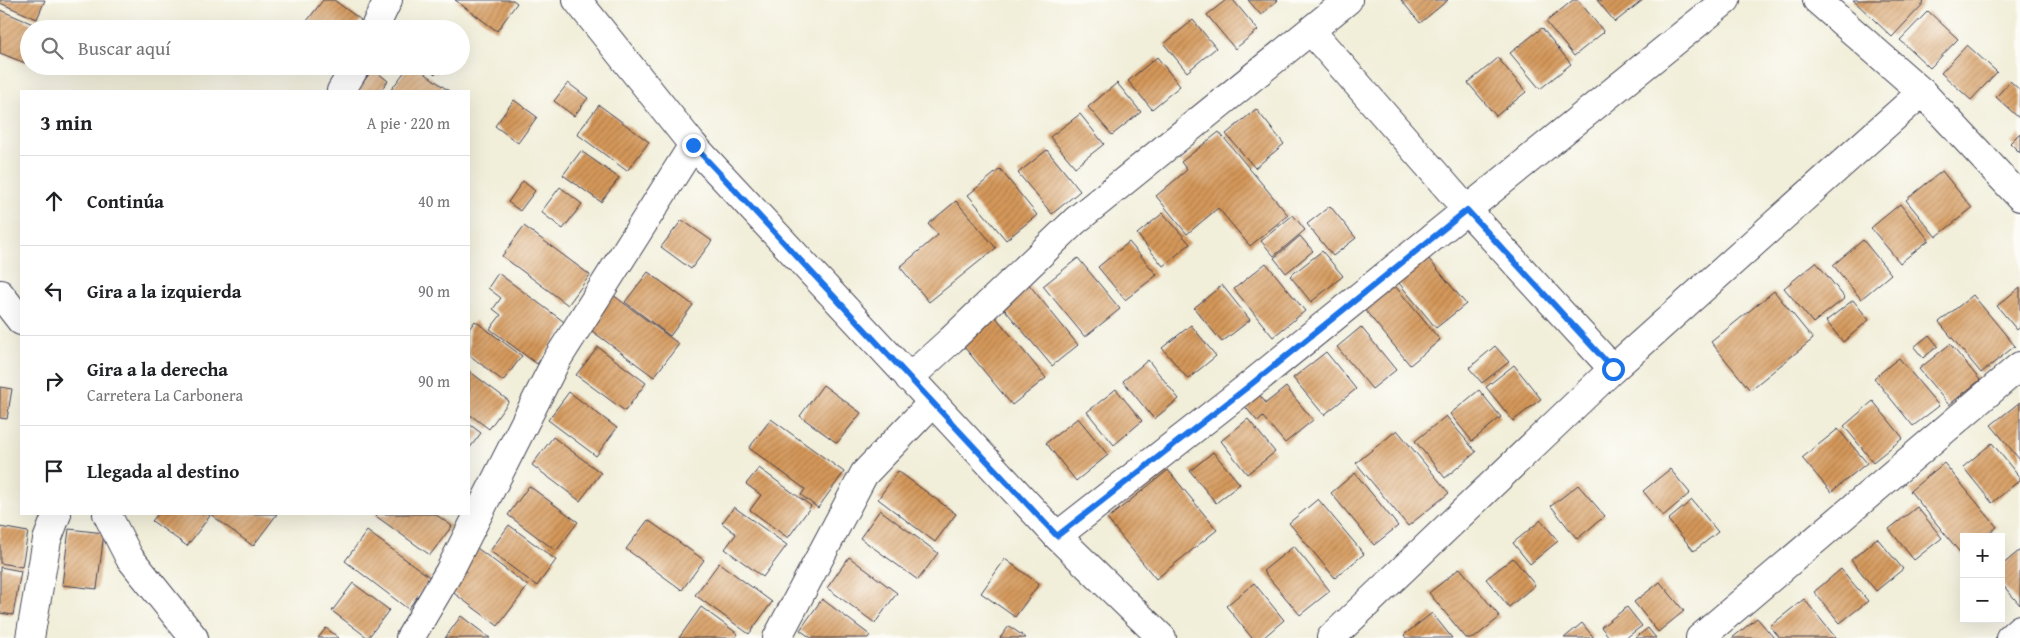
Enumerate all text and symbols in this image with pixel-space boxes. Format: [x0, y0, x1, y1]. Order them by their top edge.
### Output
search box [20, 20, 470, 75]
icon: search [38, 34, 66, 62]
text: Buscar aquí [78, 34, 171, 62]
text: 3 min [40, 107, 92, 138]
text: A pie · 220 m [367, 111, 450, 135]
route end [682, 134, 705, 157]
icon: ahead [40, 187, 68, 215]
text: Continúa [87, 187, 164, 215]
text: 40 m [418, 189, 450, 213]
icon: left [40, 277, 68, 305]
text: Gira a la izquierda [87, 277, 242, 305]
text: 90 m [418, 279, 450, 303]
text: Gira a la derecha [87, 355, 228, 383]
route start [1602, 358, 1625, 381]
icon: right [40, 367, 68, 395]
text: 90 m [418, 369, 450, 393]
text: Carretera La Carbonera [87, 383, 243, 407]
icon: arrive [40, 457, 68, 485]
text: Llegada al destino [87, 457, 239, 485]
map controls [1960, 533, 2005, 623]
button: + [1960, 533, 2005, 578]
button: − [1960, 578, 2005, 623]

